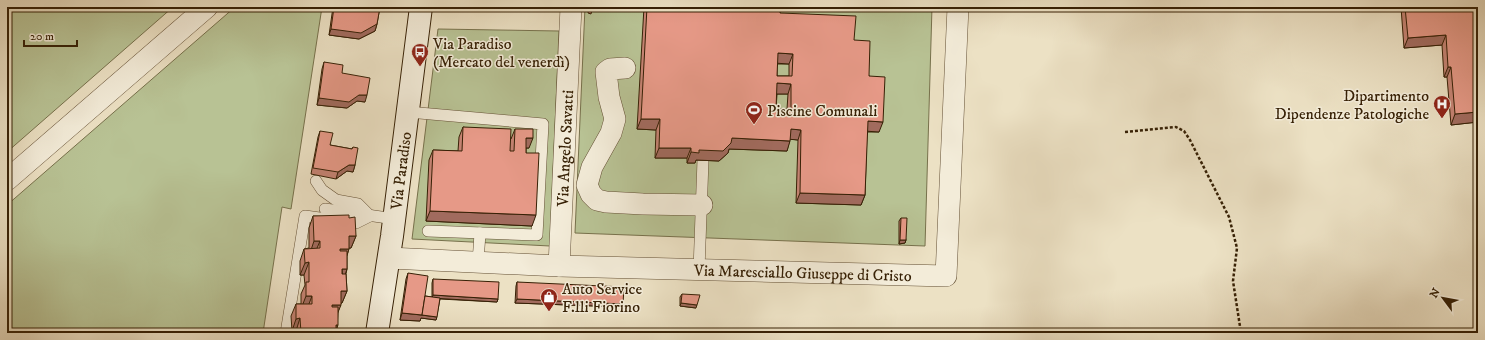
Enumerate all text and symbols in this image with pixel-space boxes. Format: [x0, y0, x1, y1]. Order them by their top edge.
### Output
scale bar [24, 22, 77, 48]
text: 20 m [30, 29, 54, 44]
place label: Via Paradiso (Mercato del venerdì) [432, 34, 570, 72]
bus stop icon: Via Paradiso (Mercato del venerdì) [410, 42, 430, 67]
place label: Dipartimento Dipendenze Patologiche [1275, 86, 1429, 124]
street label: Via Angelo Savatti [553, 89, 578, 208]
hospital icon: Dipartimento Dipendenze Patologiche [1432, 94, 1452, 119]
sports icon: Piscine Comunali [744, 100, 764, 125]
place label: Piscine Comunali [767, 101, 877, 121]
street label: Via Paradiso [386, 130, 416, 212]
street label: Via Maresciallo Giuseppe di Cristo [693, 260, 912, 286]
north arrow [1423, 278, 1463, 318]
place label: Auto Service F.lli Fiorino [562, 279, 643, 317]
text: N [1427, 286, 1444, 301]
shop icon: Auto Service F.lli Fiorino [539, 287, 559, 312]

